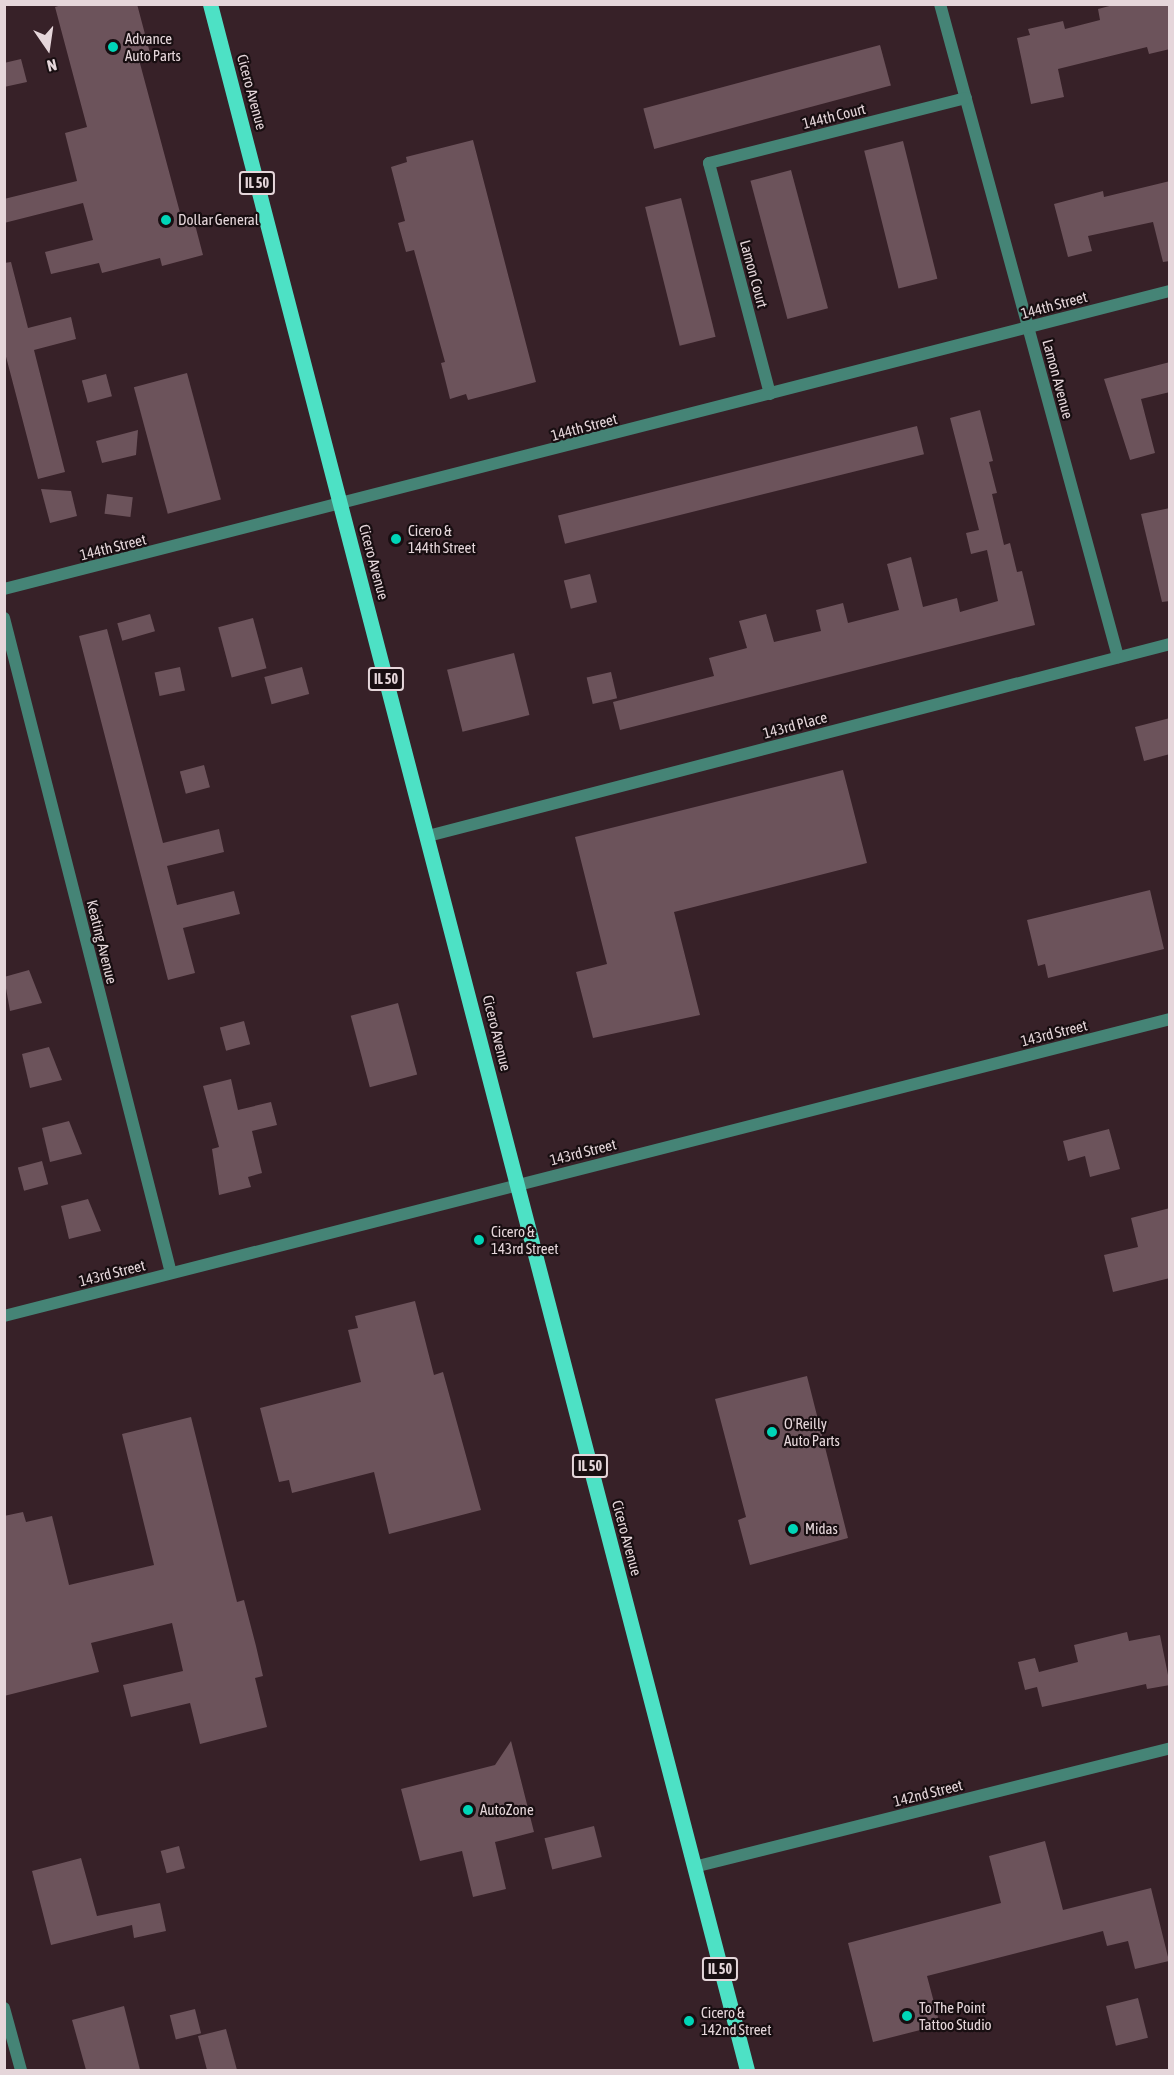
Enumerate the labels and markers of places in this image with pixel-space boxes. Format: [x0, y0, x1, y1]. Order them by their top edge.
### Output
place label: Advance Auto Parts [125, 29, 181, 64]
marker: Advance Auto Parts [106, 40, 120, 54]
place label: Dollar General [178, 211, 259, 229]
marker: Dollar General [159, 213, 173, 227]
place label: Cicero & 144th Street [408, 521, 476, 556]
marker: Cicero & 144th Street [389, 532, 403, 546]
place label: Cicero & 143rd Street [491, 1222, 559, 1257]
marker: Cicero & 143rd Street [472, 1233, 486, 1247]
place label: O'Reilly Auto Parts [784, 1414, 840, 1449]
marker: O'Reilly Auto Parts [765, 1425, 779, 1439]
place label: Midas [805, 1520, 838, 1538]
marker: Midas [786, 1522, 800, 1536]
place label: AutoZone [480, 1801, 534, 1819]
marker: AutoZone [461, 1803, 475, 1817]
place label: To The Point Tattoo Studio [919, 1998, 992, 2033]
place label: Cicero & 142nd Street [701, 2003, 771, 2038]
marker: To The Point Tattoo Studio [900, 2009, 914, 2023]
marker: Cicero & 142nd Street [682, 2014, 696, 2028]

